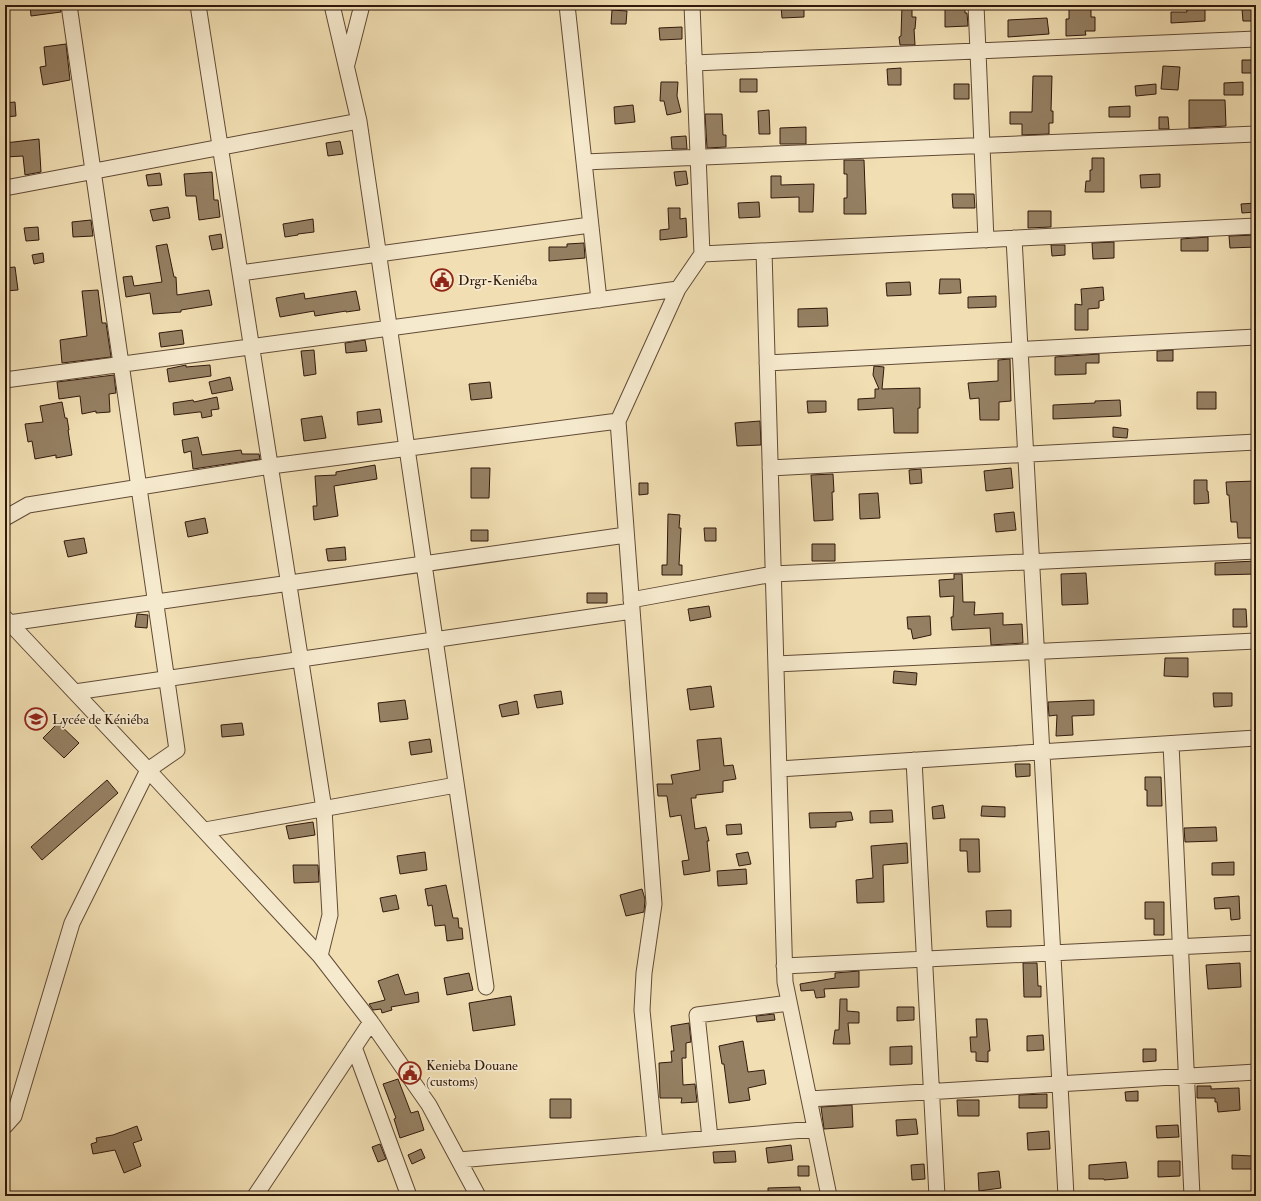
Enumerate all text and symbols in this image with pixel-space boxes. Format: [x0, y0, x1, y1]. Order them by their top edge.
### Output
public building icon: Drgr-Keniéba [429, 267, 455, 293]
place label: Drgr-Keniéba [458, 272, 538, 289]
school or university icon: Lycée de Kéniéba [23, 706, 49, 732]
place label: Lycée de Kéniéba [52, 711, 149, 729]
place label: Kenieba Douane (customs) [426, 1057, 518, 1090]
public building icon: Kenieba Douane (customs) [397, 1060, 423, 1086]

